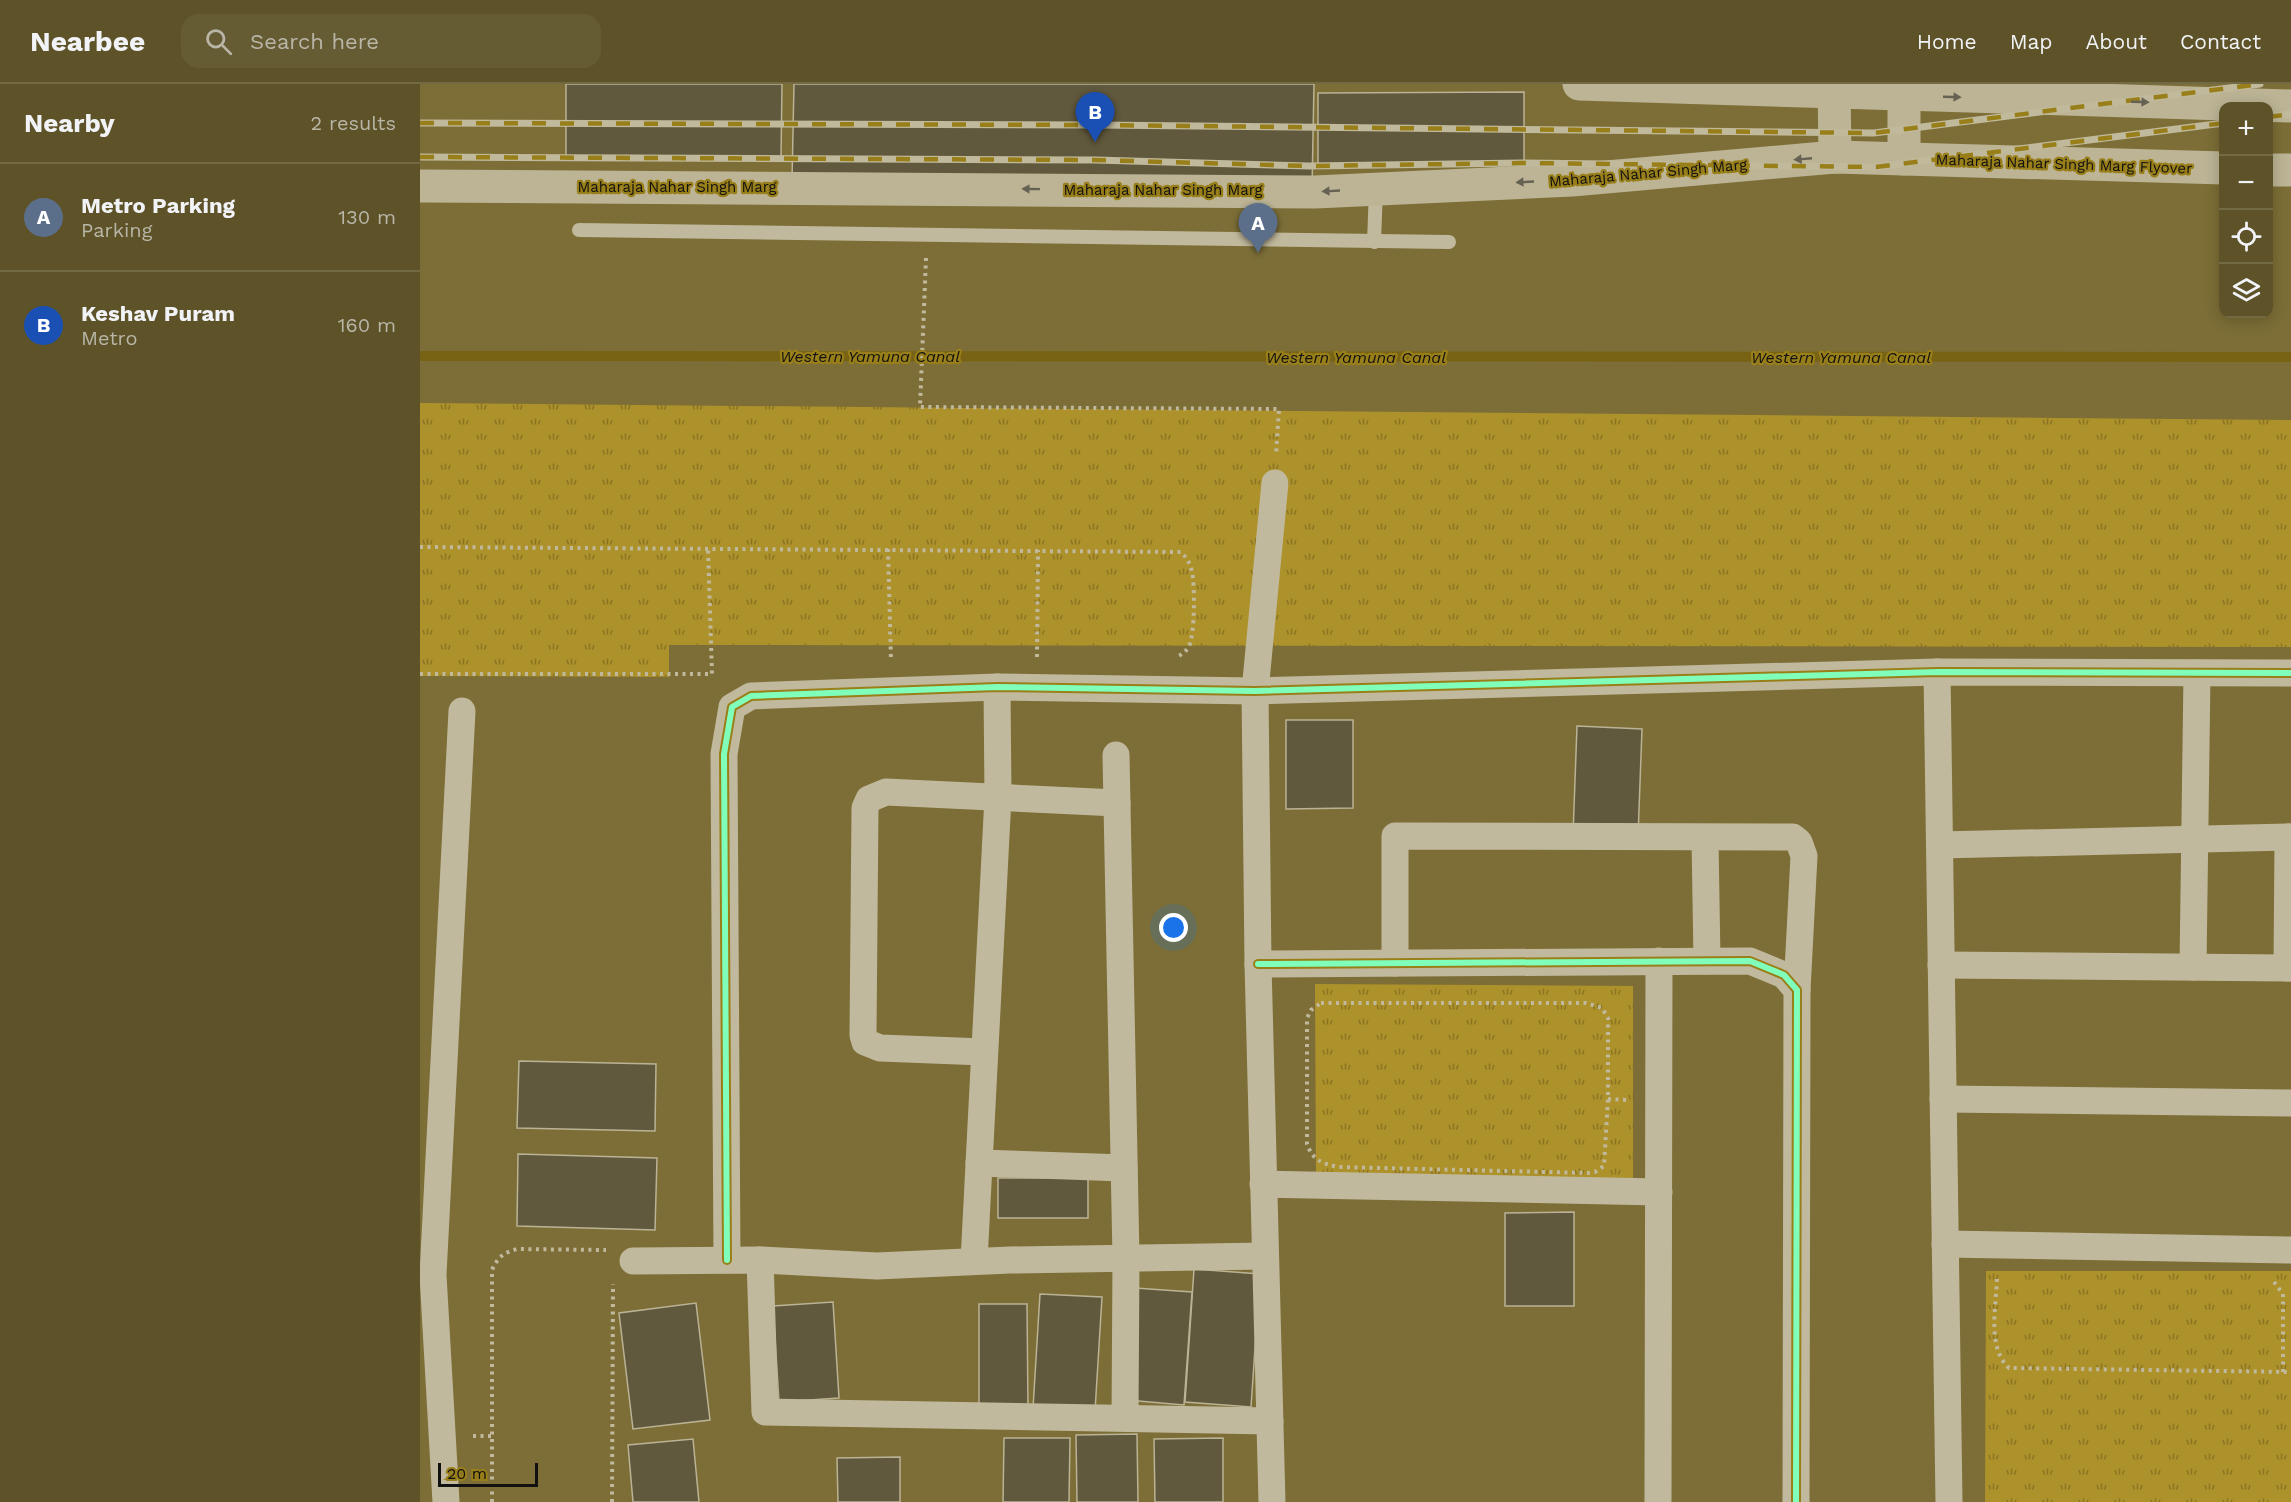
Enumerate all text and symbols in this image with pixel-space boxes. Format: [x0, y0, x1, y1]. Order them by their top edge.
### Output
search box [181, 14, 601, 68]
text: Nearbee [30, 25, 145, 58]
icon: search [202, 25, 235, 58]
text: Search here [250, 29, 379, 54]
text: Home [1917, 29, 1977, 54]
text: Map [2010, 29, 2053, 54]
text: About [2086, 29, 2147, 54]
text: Contact [2180, 29, 2261, 54]
pin: B [1076, 92, 1114, 142]
one-way arrow [1943, 92, 1962, 101]
one-way arrow [2130, 97, 2149, 107]
map controls [2219, 102, 2273, 318]
button: + [2219, 102, 2273, 156]
text: Nearby [24, 108, 115, 138]
text: 2 results [311, 111, 396, 135]
street label: Maharaja Nahar Singh Marg Flyover [1935, 151, 2193, 177]
street label: Maharaja Nahar Singh Marg [1548, 155, 1748, 191]
one-way arrow [1794, 155, 1813, 164]
button: − [2219, 156, 2273, 210]
street label: Maharaja Nahar Singh Marg [578, 178, 776, 196]
one-way arrow [1516, 178, 1535, 187]
street label: Maharaja Nahar Singh Marg [1064, 181, 1262, 199]
one-way arrow [1021, 184, 1040, 194]
one-way arrow [1321, 187, 1340, 196]
text: Metro Parking [81, 193, 235, 218]
pin: A [1238, 204, 1278, 253]
text: A [37, 205, 50, 229]
text: 130 m [338, 205, 396, 229]
button: locate [2219, 210, 2273, 264]
text: Parking [81, 218, 152, 242]
button: layers [2219, 264, 2273, 318]
text: Keshav Puram [81, 301, 235, 326]
text: B [37, 313, 50, 337]
text: 160 m [338, 313, 396, 337]
text: Metro [81, 326, 137, 350]
water label: Western Yamuna Canal [780, 347, 960, 366]
water label: Western Yamuna Canal [1266, 348, 1446, 367]
water label: Western Yamuna Canal [1751, 348, 1931, 367]
your location [1159, 913, 1188, 942]
scale bar [438, 1460, 538, 1488]
text: 20 m [447, 1464, 487, 1483]

